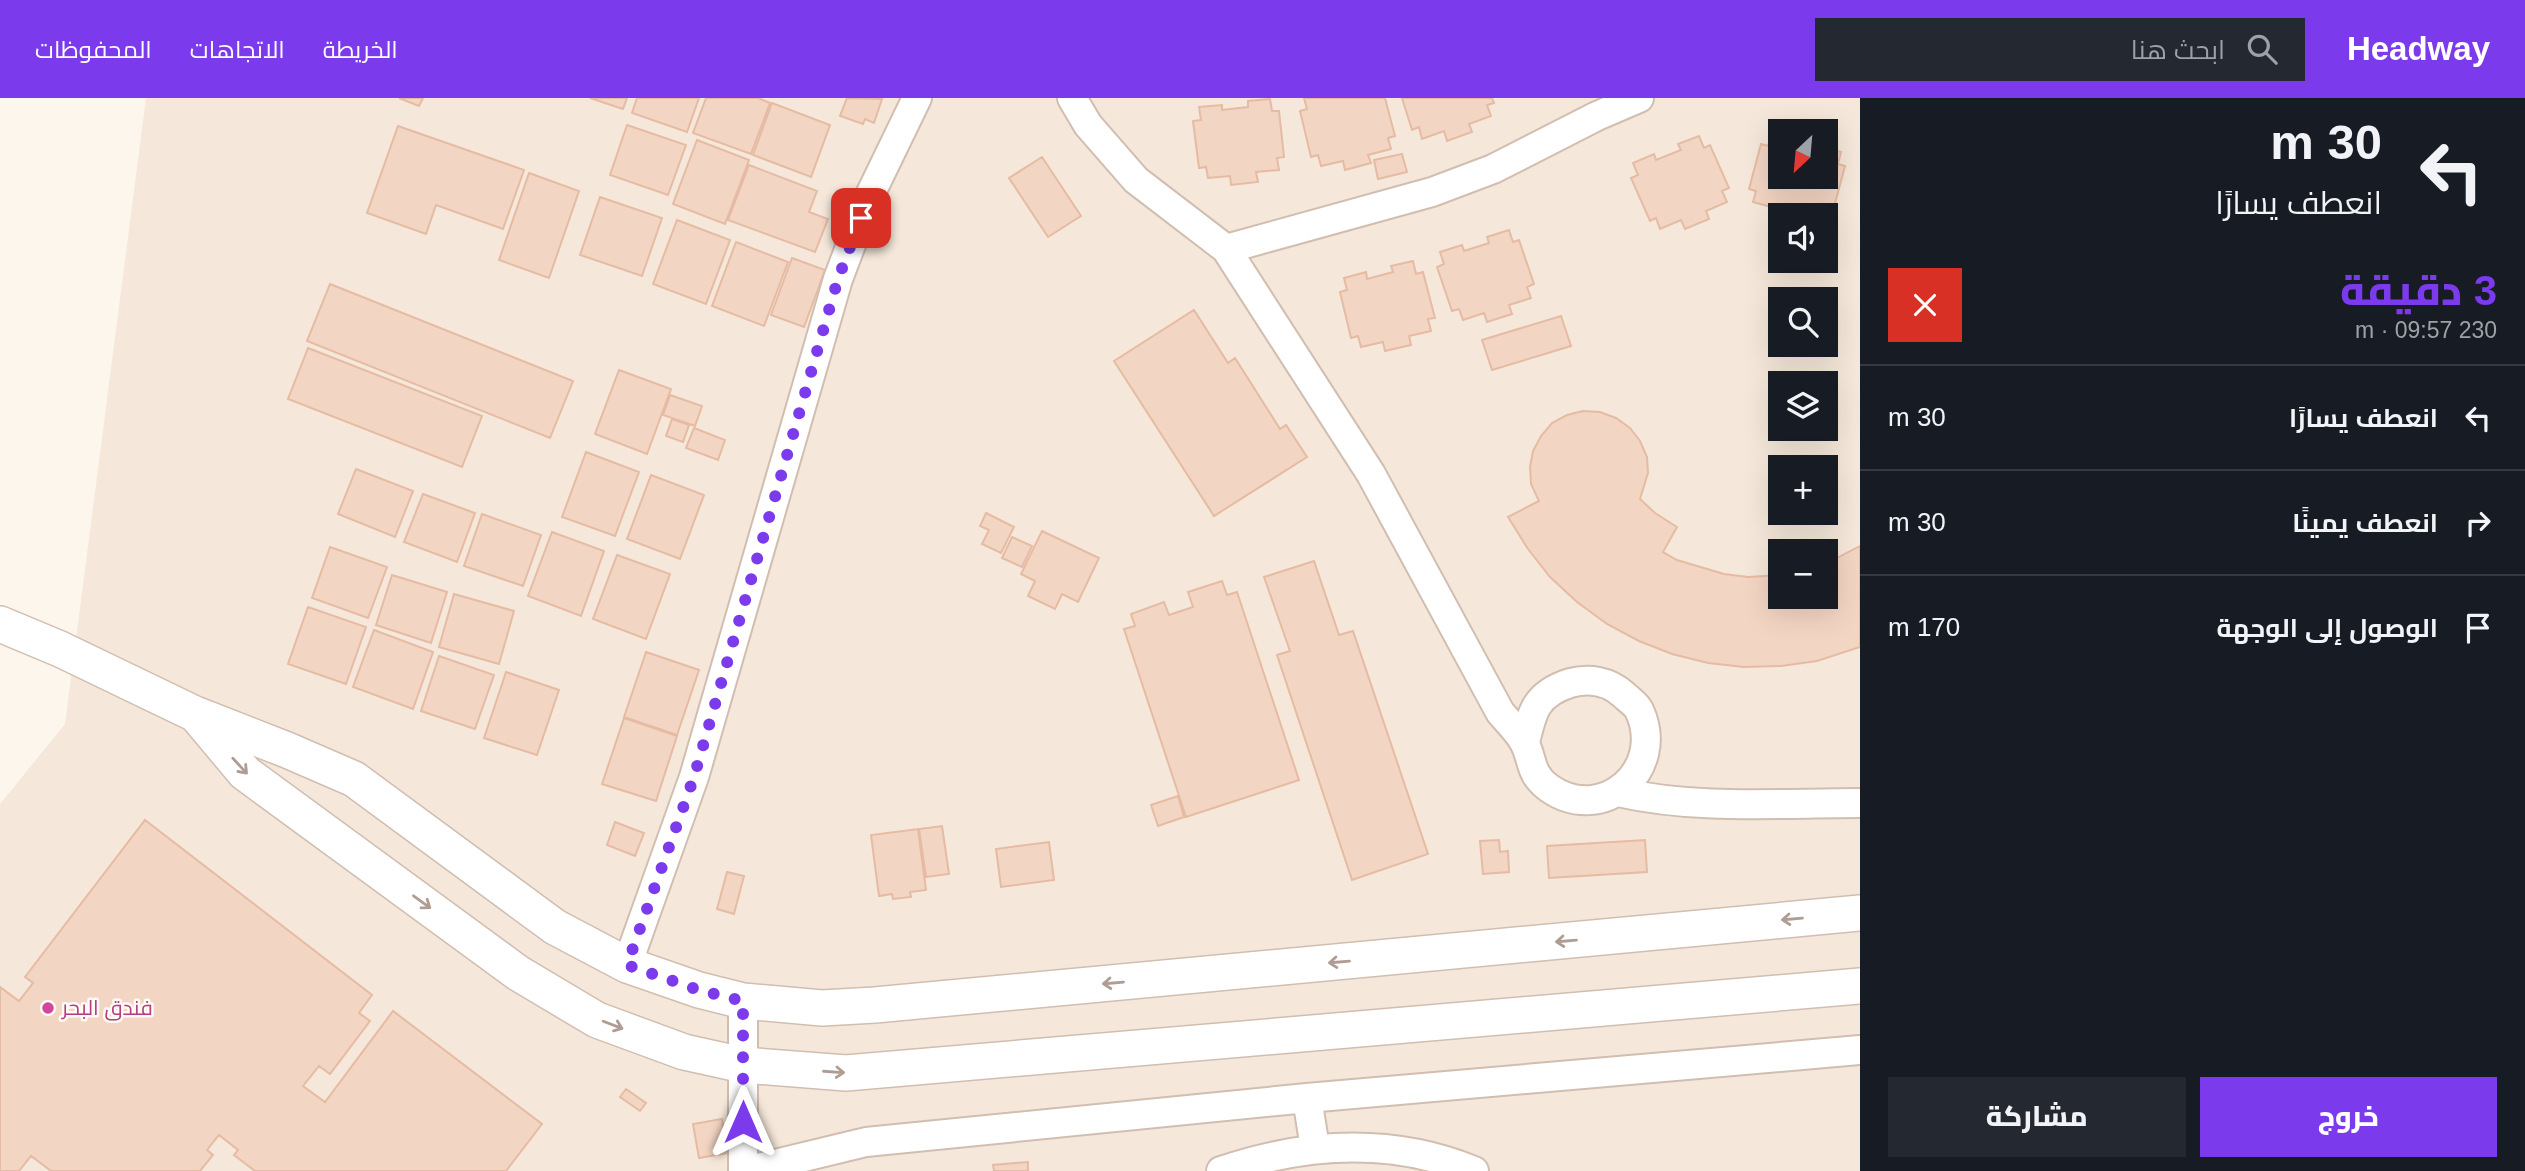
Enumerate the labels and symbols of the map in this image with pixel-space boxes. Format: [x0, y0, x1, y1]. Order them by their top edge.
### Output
north arrow [1768, 119, 1838, 189]
pin [831, 188, 891, 248]
one-way arrow [232, 757, 248, 775]
one-way arrow [412, 895, 431, 910]
one-way arrow [1781, 913, 1804, 926]
one-way arrow [1555, 934, 1577, 947]
one-way arrow [1328, 956, 1351, 969]
one-way arrow [1102, 977, 1124, 990]
place label: فندق البحر [61, 996, 153, 1021]
marker: فندق البحر [40, 1000, 56, 1016]
one-way arrow [601, 1020, 623, 1033]
one-way arrow [822, 1066, 844, 1079]
position arrow [706, 1085, 780, 1159]

